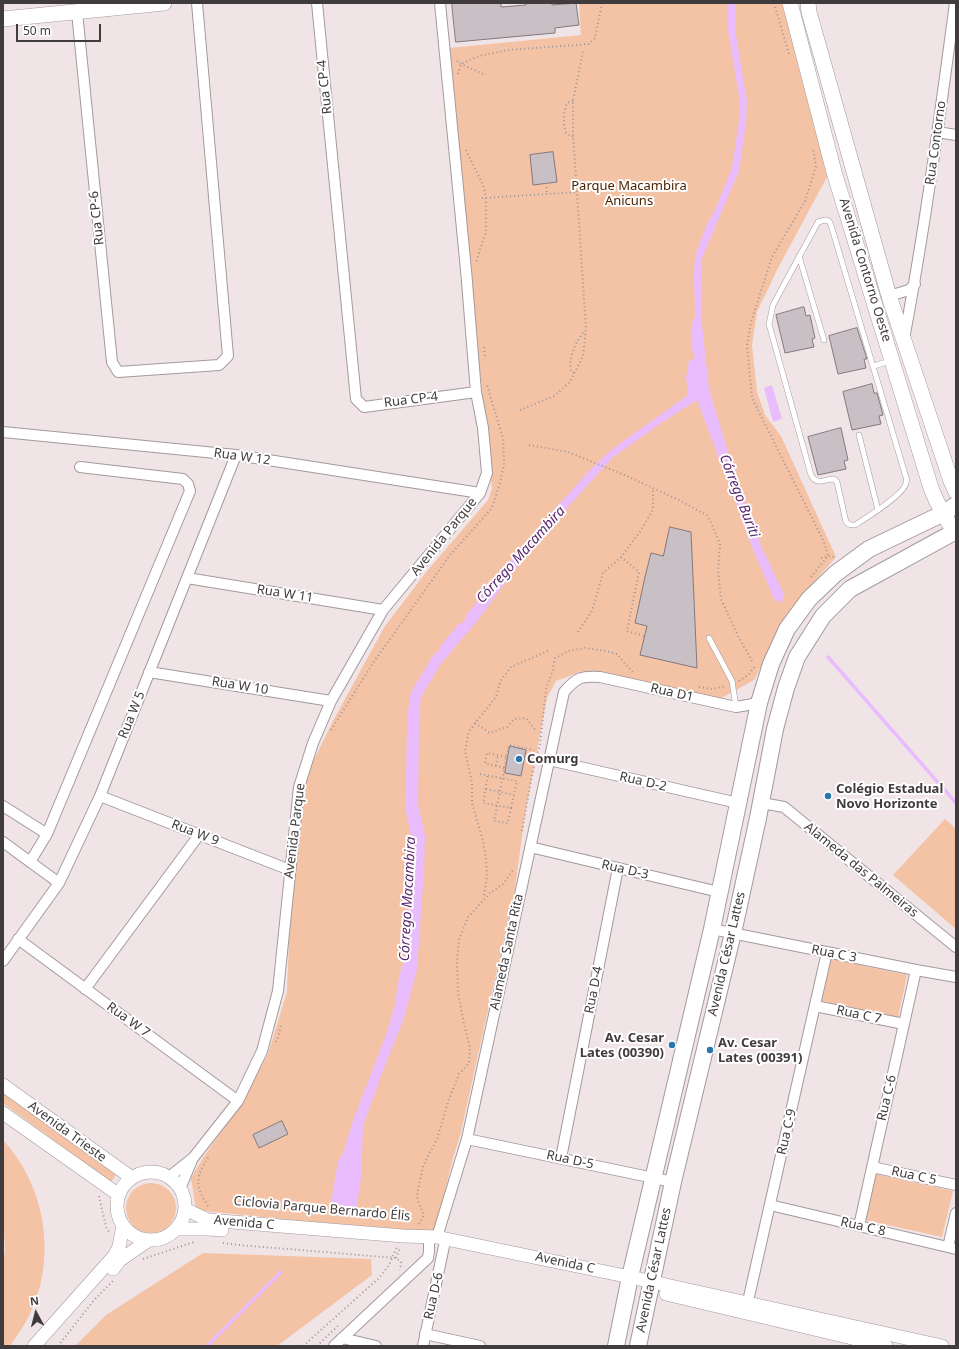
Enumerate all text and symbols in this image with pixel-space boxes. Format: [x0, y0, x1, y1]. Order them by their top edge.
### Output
scale bar [18, 16, 103, 42]
text: 50 m [23, 22, 51, 39]
street label: Rua CP-4 [314, 59, 336, 115]
street label: Rua Contorno [922, 100, 950, 186]
park label: Parque Macambira Anicuns [571, 178, 687, 209]
street label: Rua CP-6 [86, 190, 108, 246]
street label: Avenida Contorno Oeste [836, 196, 894, 344]
street label: Rua CP-4 [383, 389, 439, 411]
street label: Rua W 12 [213, 445, 271, 469]
water label: Córrego Buriti [715, 452, 763, 540]
street label: Avenida Parque [408, 495, 480, 579]
water label: Córrego Macambira [473, 503, 569, 607]
street label: Rua W 11 [256, 582, 314, 606]
street label: Rua W 10 [211, 674, 269, 698]
street label: Rua D1 [649, 680, 695, 706]
street label: Rua W 5 [115, 689, 149, 741]
place label: Comurg [527, 751, 578, 767]
marker: Comurg [514, 754, 524, 764]
street label: Rua D-2 [618, 769, 668, 795]
place label: Colégio Estadual Novo Horizonte [836, 781, 943, 812]
street label: Avenida Parque [281, 782, 309, 880]
marker: Colégio Estadual Novo Horizonte [823, 791, 833, 801]
street label: Rua W 9 [169, 817, 221, 849]
street label: Alameda das Palmeiras [801, 819, 921, 921]
water label: Córrego Macambira [396, 836, 420, 962]
street label: Rua D-3 [600, 857, 650, 883]
street label: Avenida César Lattes [705, 890, 749, 1018]
street label: Alameda Santa Rita [487, 892, 527, 1012]
street label: Rua C 3 [810, 942, 858, 966]
street label: Rua D-4 [582, 965, 606, 1015]
street label: Rua W 7 [103, 999, 153, 1041]
street label: Rua C 7 [835, 1003, 883, 1027]
place label: Av. Cesar Lates (00390) [580, 1030, 664, 1061]
place label: Av. Cesar Lates (00391) [718, 1035, 802, 1066]
marker: Av. Cesar Lates (00390) [667, 1040, 677, 1050]
marker: Av. Cesar Lates (00391) [705, 1045, 715, 1055]
street label: Rua C-6 [874, 1074, 900, 1122]
street label: Avenida Trieste [25, 1098, 109, 1166]
street label: Rua C-9 [774, 1108, 800, 1156]
street label: Rua D-5 [545, 1147, 595, 1173]
street label: Rua C 5 [890, 1164, 938, 1188]
street label: Ciclovia Parque Bernardo Élis [233, 1193, 411, 1225]
street label: Avenida César Lattes [633, 1206, 675, 1334]
street label: Avenida C [213, 1213, 275, 1233]
street label: Rua C 8 [839, 1214, 887, 1240]
street label: Avenida C [534, 1249, 596, 1277]
street label: Rua D-6 [421, 1271, 447, 1321]
north arrow [16, 1293, 56, 1333]
text: N [29, 1293, 40, 1309]

